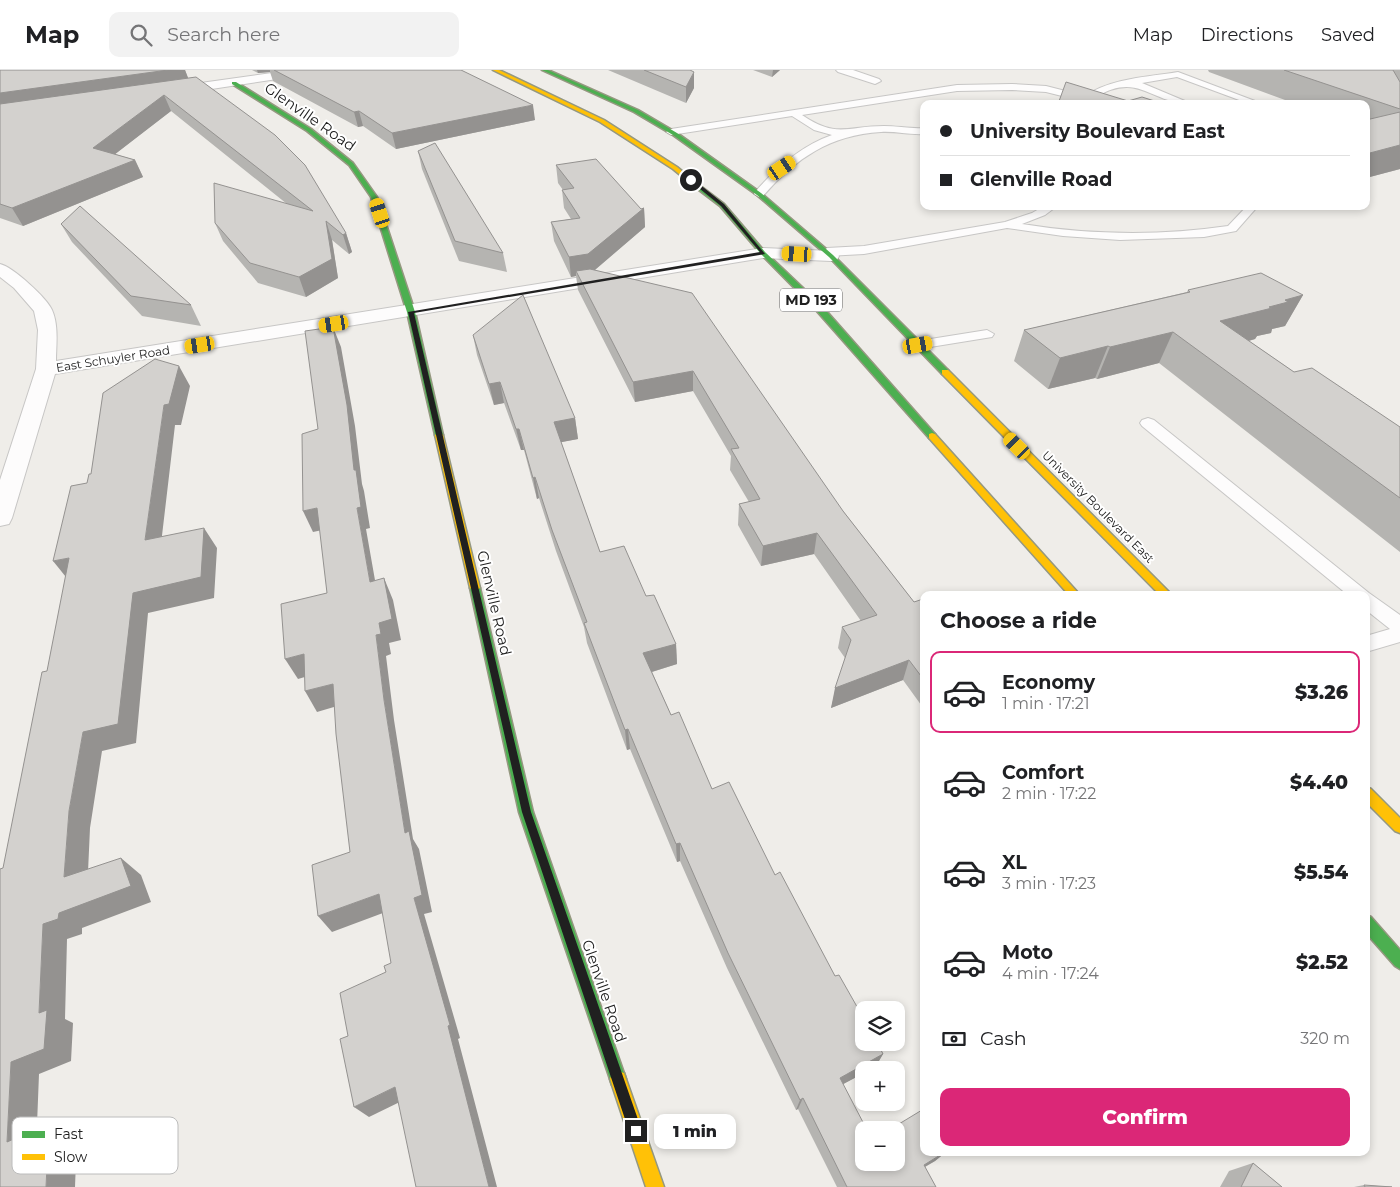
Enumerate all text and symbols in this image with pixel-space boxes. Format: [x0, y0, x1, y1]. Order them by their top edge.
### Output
search box [109, 12, 459, 57]
text: Map [25, 20, 79, 49]
icon: search [127, 21, 155, 49]
text: Search here [167, 23, 280, 46]
text: Map [1133, 24, 1173, 46]
text: Directions [1201, 24, 1293, 46]
text: Saved [1321, 24, 1375, 46]
street label: Glenville Road [261, 78, 360, 155]
text: University Boulevard East [970, 120, 1225, 143]
car [765, 153, 798, 183]
text: Glenville Road [970, 168, 1112, 191]
route start [680, 169, 702, 191]
car [368, 196, 391, 230]
car [781, 246, 812, 262]
road number: MD 193 [780, 288, 842, 312]
car [318, 314, 349, 334]
car [184, 335, 215, 355]
car [901, 335, 934, 355]
street label: East Schuyler Road [55, 342, 171, 375]
car [1001, 430, 1032, 462]
street label: University Boulevard East [1039, 447, 1158, 566]
street label: Glenville Road [473, 549, 516, 657]
text: Choose a ride [940, 607, 1097, 634]
icon: car [942, 670, 987, 715]
text: Economy [1002, 671, 1095, 694]
text: $3.26 [1295, 681, 1348, 704]
text: 1 min · 17:21 [1002, 694, 1090, 713]
icon: car [942, 760, 987, 805]
text: Comfort [1002, 761, 1084, 784]
text: $4.40 [1290, 771, 1348, 794]
text: 2 min · 17:22 [1002, 784, 1096, 803]
icon: car [942, 850, 987, 895]
text: XL [1002, 851, 1027, 874]
text: $5.54 [1294, 861, 1348, 884]
text: 3 min · 17:23 [1002, 874, 1096, 893]
street label: Glenville Road [578, 937, 631, 1045]
icon: car [942, 940, 987, 985]
text: Moto [1002, 941, 1053, 964]
text: $2.52 [1296, 951, 1348, 974]
text: 4 min · 17:24 [1002, 964, 1099, 983]
map controls [855, 1001, 905, 1171]
button: layers [855, 1001, 905, 1051]
icon: cash [940, 1025, 968, 1053]
text: Cash [980, 1027, 1027, 1050]
text: 320 m [1300, 1029, 1350, 1048]
button: + [855, 1061, 905, 1111]
button: Confirm [940, 1088, 1350, 1146]
callout: 1 min [654, 1114, 736, 1148]
legend [12, 1117, 178, 1174]
route end [625, 1120, 647, 1142]
button: − [855, 1121, 905, 1171]
text: 1 min [673, 1122, 717, 1141]
text: Fast [54, 1125, 84, 1143]
text: Slow [54, 1148, 88, 1166]

